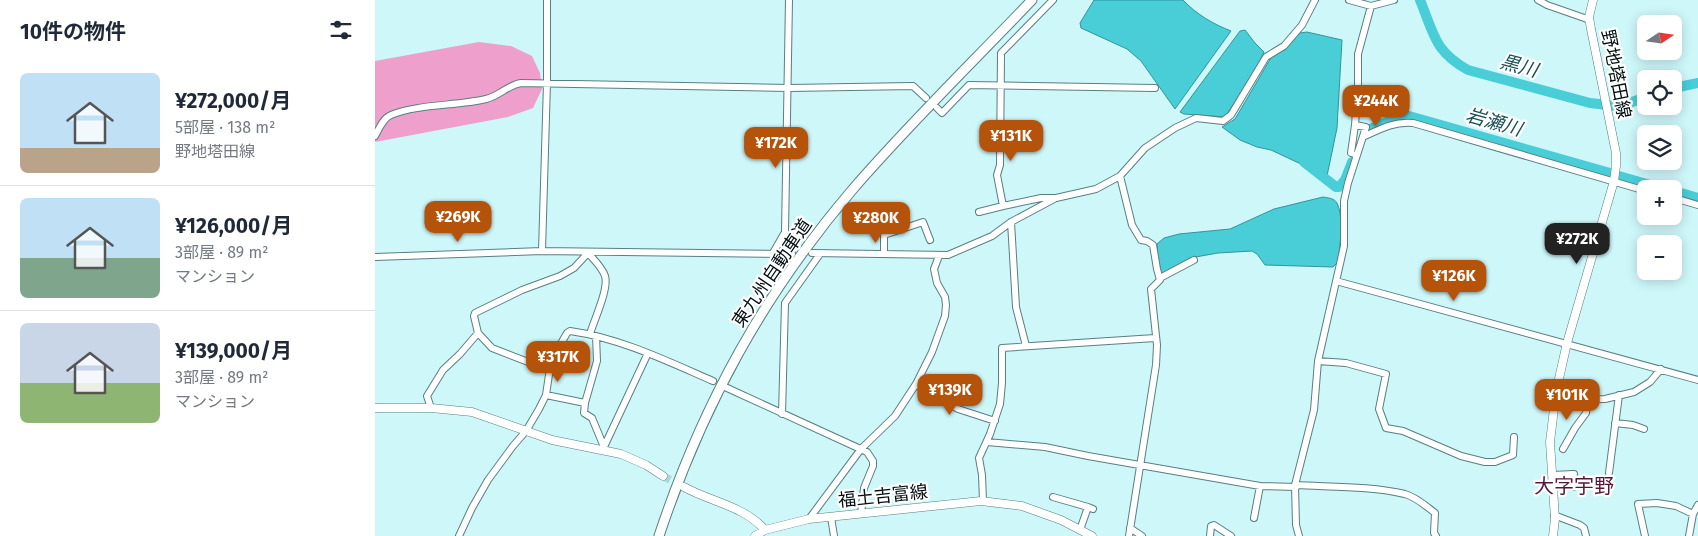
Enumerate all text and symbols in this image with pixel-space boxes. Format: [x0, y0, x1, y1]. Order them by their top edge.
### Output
north arrow [1637, 15, 1683, 60]
map controls [1637, 15, 1682, 280]
icon: filters [327, 16, 355, 44]
text: 10件の物件 [20, 19, 126, 45]
street label: 野地塔田線 [1597, 28, 1635, 120]
water label: 黒川 [1498, 50, 1542, 83]
button: locate [1637, 70, 1682, 115]
pin: ¥244K [1341, 84, 1411, 127]
text: ¥272,000/月 [175, 88, 291, 114]
text: ¥244K [1354, 91, 1398, 110]
icon: home [60, 93, 120, 153]
water label: 岩瀬川 [1463, 103, 1526, 141]
text: 5部屋 · 138 m² [175, 118, 275, 137]
pin: ¥131K [976, 120, 1046, 162]
button: layers [1637, 125, 1682, 170]
pin: ¥172K [741, 126, 811, 169]
text: ¥131K [990, 126, 1032, 145]
text: ¥172K [755, 133, 797, 152]
text: 野地塔田線 [175, 142, 255, 161]
button: + [1637, 180, 1682, 225]
pin: ¥269K [423, 200, 493, 243]
pin: ¥280K [841, 202, 911, 244]
text: ¥269K [436, 207, 481, 226]
text: ¥280K [853, 208, 899, 227]
text: ¥126,000/月 [175, 213, 292, 239]
street label: 東九州自動車道 [728, 215, 816, 331]
icon: home [60, 218, 120, 278]
pin: ¥272K [1542, 222, 1612, 265]
text: ¥272K [1556, 229, 1598, 248]
button: − [1637, 235, 1682, 280]
text: 3部屋 · 89 m² [175, 243, 269, 262]
pin: ¥126K [1419, 260, 1489, 302]
text: ¥126K [1432, 266, 1476, 285]
text: マンション [175, 267, 255, 286]
text: ¥139,000/月 [175, 338, 292, 364]
pin: ¥317K [523, 340, 593, 383]
icon: home [60, 343, 120, 403]
text: ¥317K [537, 347, 579, 366]
text: 3部屋 · 89 m² [175, 368, 269, 387]
pin: ¥139K [915, 374, 985, 416]
pin: ¥101K [1532, 378, 1602, 421]
text: ¥139K [928, 380, 972, 399]
text: ¥101K [1546, 385, 1588, 404]
text: マンション [175, 392, 255, 411]
district label: 大字宇野 [1534, 474, 1614, 498]
street label: 福土吉富線 [837, 480, 929, 512]

